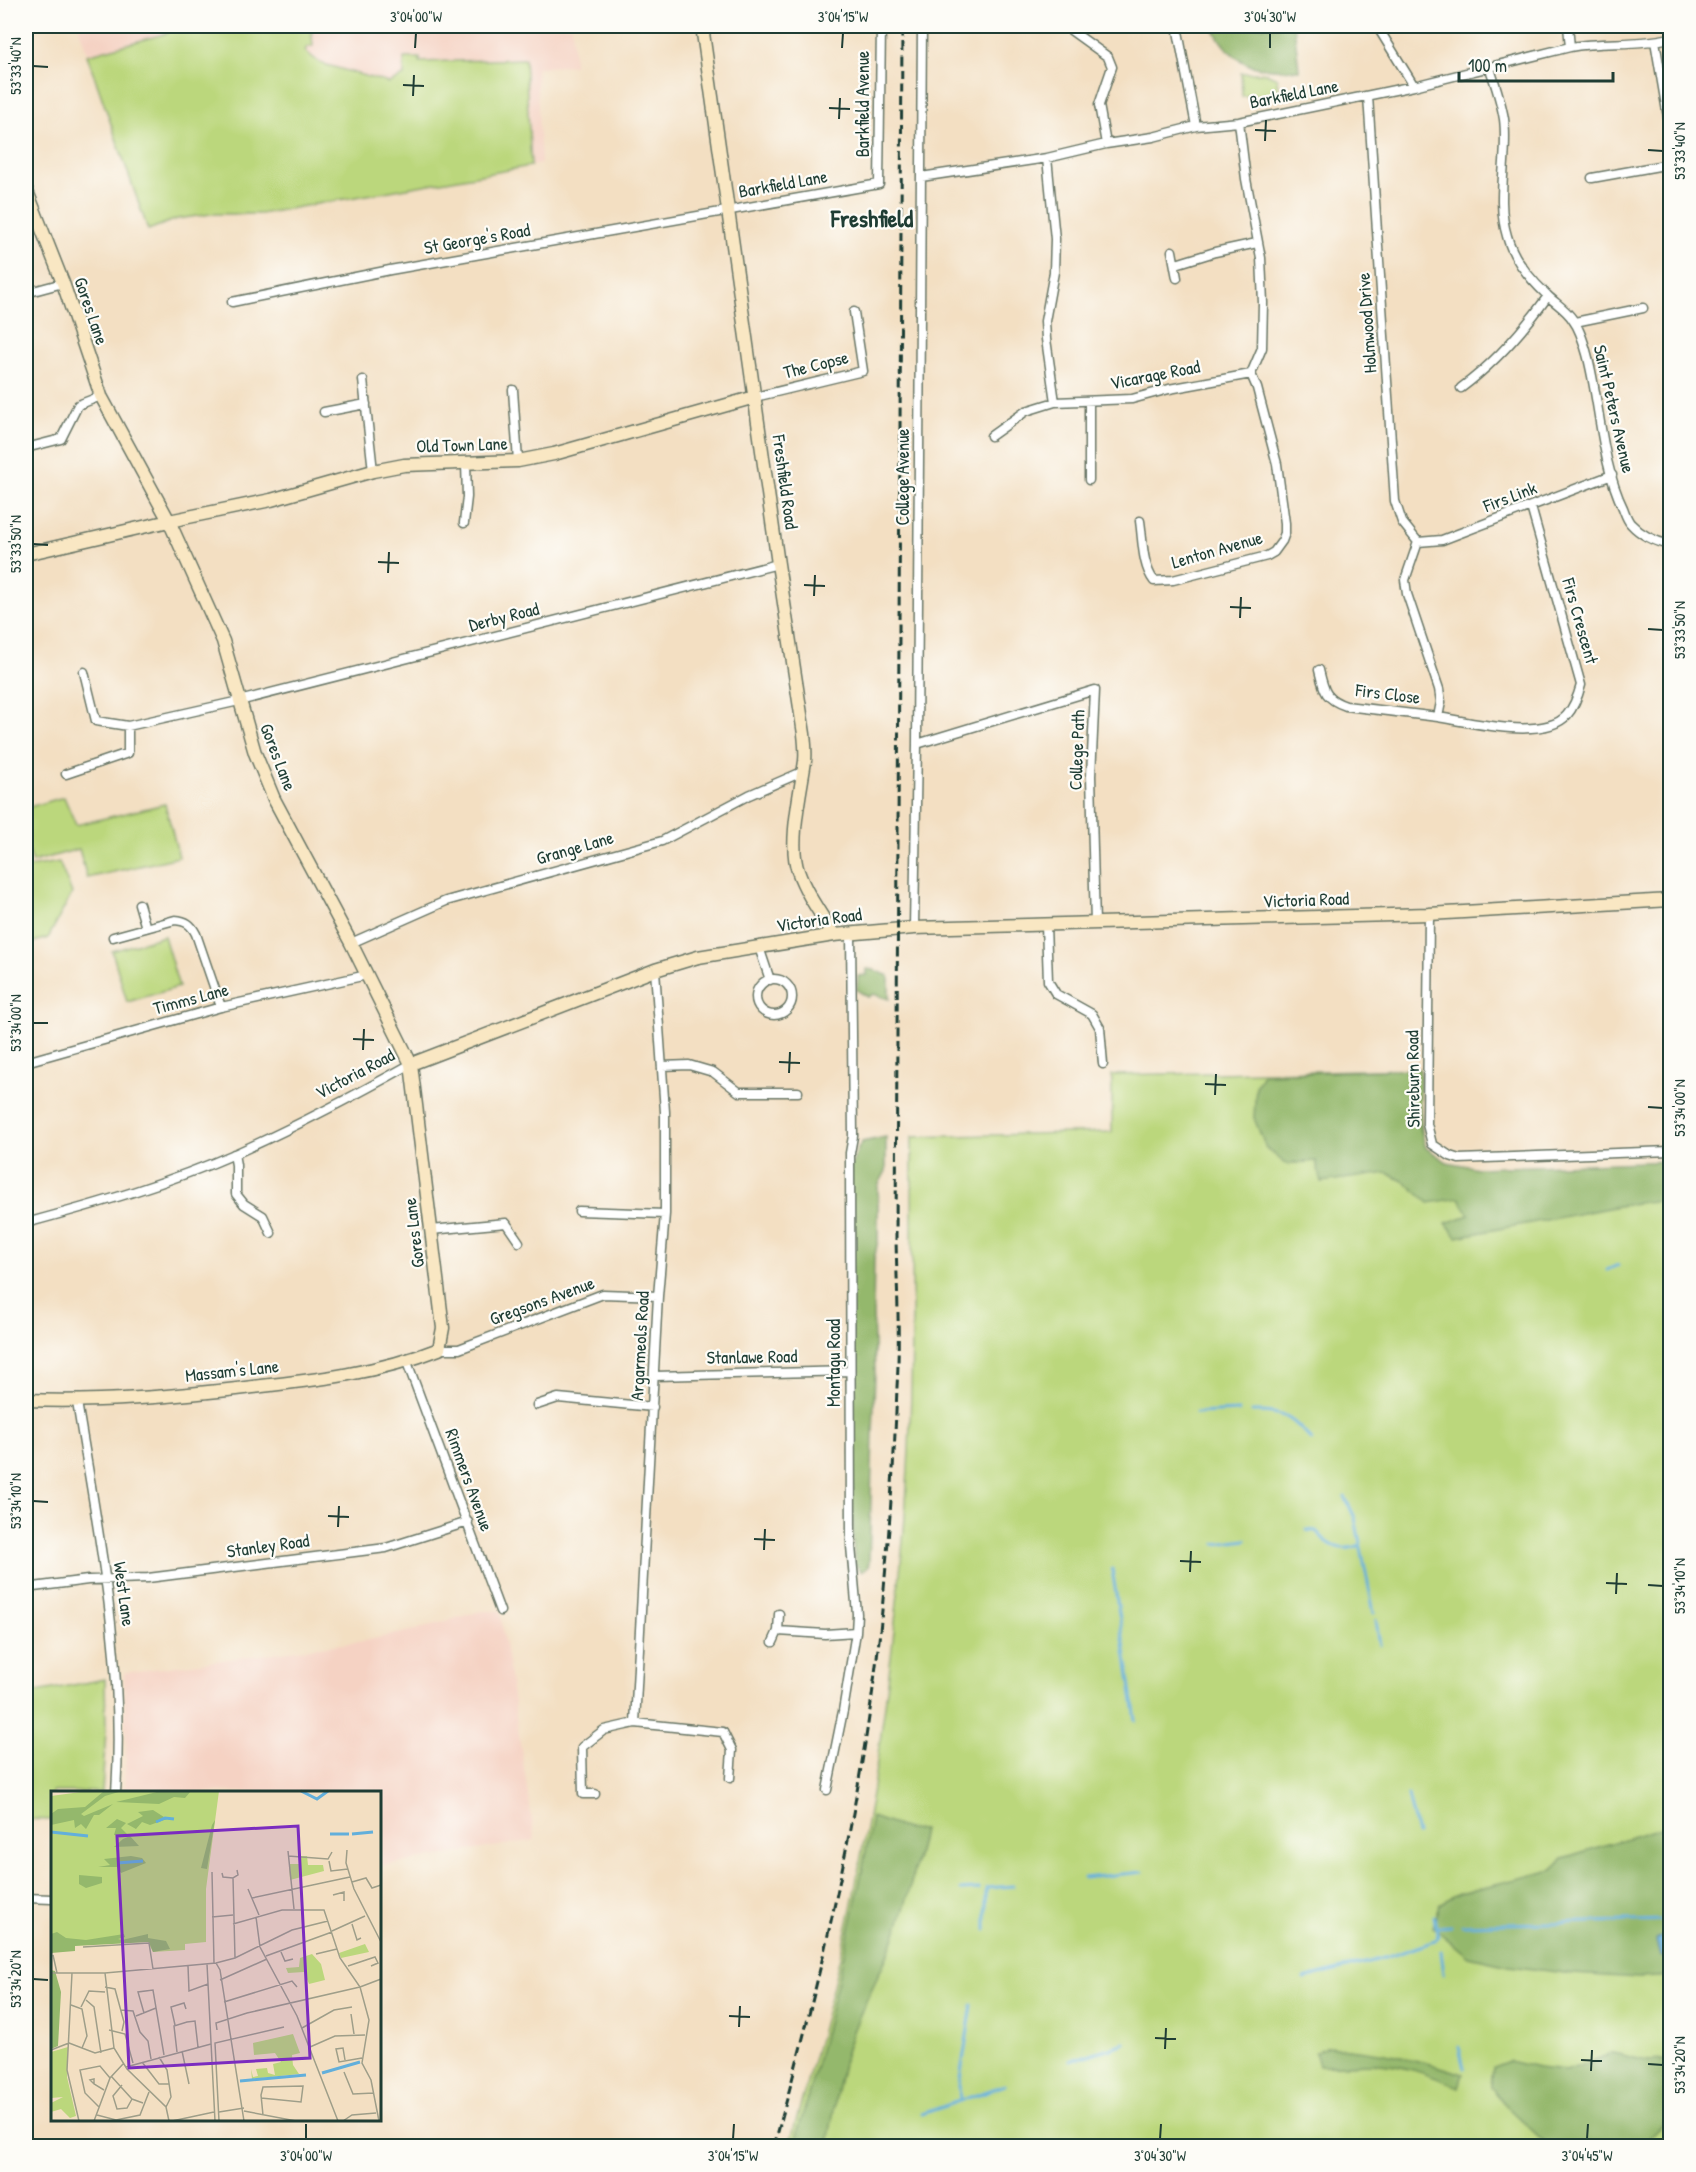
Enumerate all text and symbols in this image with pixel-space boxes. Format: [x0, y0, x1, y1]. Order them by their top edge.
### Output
text: 3°04'00"W [390, 6, 443, 27]
text: 3°04'15"W [818, 6, 869, 27]
text: 3°04'30"W [1244, 6, 1297, 27]
text: 53°33'40"N [5, 37, 26, 95]
scale bar [1459, 45, 1614, 83]
street label: Barkfield Avenue [850, 51, 875, 157]
text: 100 m [1468, 53, 1507, 78]
street label: Barkfield Lane [1247, 73, 1340, 114]
text: 53°33'40"N [1669, 122, 1690, 180]
street label: Barkfield Lane [736, 163, 829, 204]
district label: Freshfield [830, 202, 914, 234]
street label: St George's Road [422, 217, 532, 260]
street label: Holmwood Drive [1351, 272, 1382, 374]
street label: Gores Lane [68, 274, 115, 348]
street label: Saint Peters Avenue [1588, 342, 1641, 475]
street label: The Copse [781, 344, 851, 385]
street label: Vicarage Road [1108, 354, 1202, 395]
street label: College Avenue [890, 428, 915, 526]
street label: Old Town Lane [416, 430, 508, 459]
street label: Freshfield Road [766, 432, 804, 531]
street label: Firs Link [1479, 475, 1541, 518]
text: 53°33'50"N [5, 515, 26, 573]
street label: Lenton Avenue [1169, 525, 1265, 574]
street label: Firs Crescent [1556, 574, 1605, 667]
street label: Derby Road [466, 596, 542, 637]
text: 53°33'50"N [1669, 601, 1690, 659]
street label: Firs Close [1353, 677, 1422, 710]
street label: College Path [1063, 709, 1090, 791]
street label: Gores Lane [254, 720, 303, 794]
street label: Grange Lane [533, 825, 616, 870]
street label: Victoria Road [1262, 886, 1350, 913]
street label: Victoria Road [774, 901, 863, 938]
street label: Timms Lane [150, 976, 231, 1021]
text: 53°34'00"N [5, 994, 26, 1052]
street label: Shireburn Road [1399, 1030, 1426, 1128]
street label: Victoria Road [311, 1042, 399, 1105]
text: 53°34'00"N [1669, 1079, 1690, 1137]
street label: Gores Lane [397, 1197, 430, 1269]
street label: Gregsons Avenue [486, 1270, 598, 1331]
street label: Argarmeols Road [624, 1291, 655, 1401]
street label: Montagu Road [821, 1319, 846, 1407]
street label: Stanlawe Road [706, 1343, 798, 1370]
street label: Massam's Lane [184, 1353, 280, 1388]
street label: Rimmers Avenue [439, 1425, 500, 1535]
text: 53°34'10"N [5, 1473, 26, 1529]
street label: Stanley Road [225, 1527, 311, 1564]
text: 53°34'10"N [1669, 1558, 1690, 1614]
street label: West Lane [108, 1560, 141, 1628]
inset map [51, 1791, 381, 2121]
text: 53°34'20"N [5, 1950, 26, 2008]
text: 53°34'20"N [1669, 2036, 1690, 2094]
text: 3°04'00"W [280, 2145, 333, 2166]
text: 3°04'15"W [708, 2145, 759, 2166]
text: 3°04'30"W [1134, 2145, 1187, 2166]
text: 3°04'45"W [1562, 2145, 1613, 2166]

